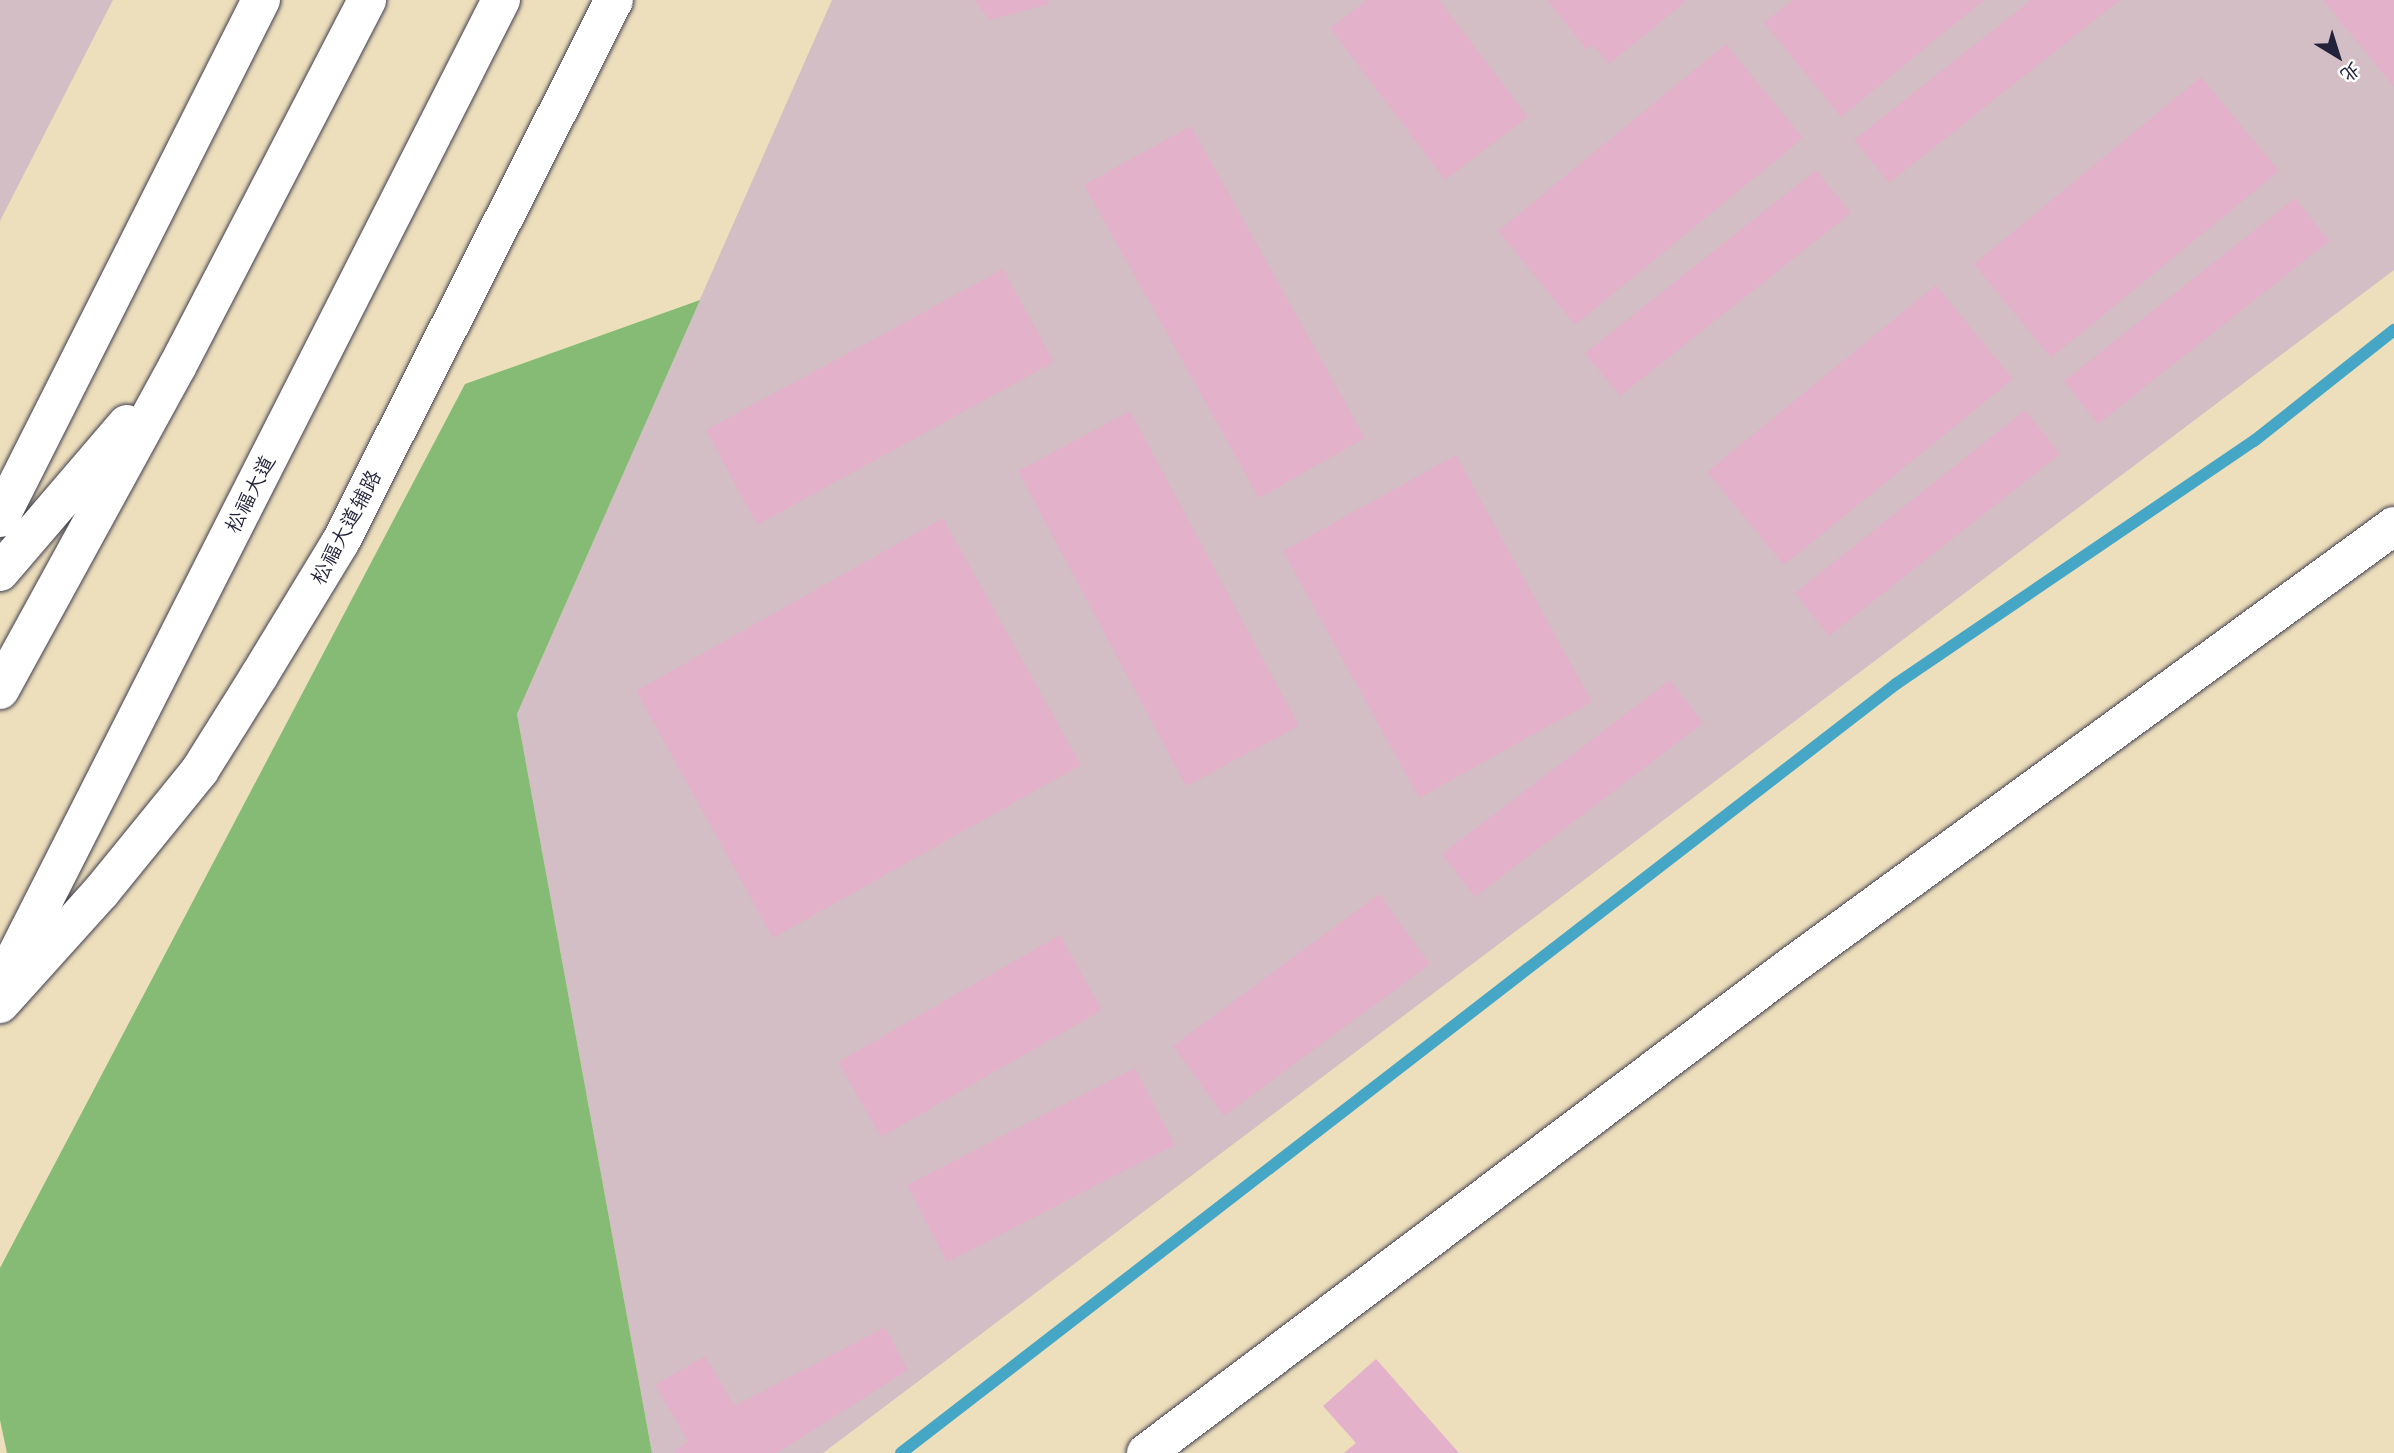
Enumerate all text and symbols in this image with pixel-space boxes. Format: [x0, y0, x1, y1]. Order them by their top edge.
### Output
north arrow [2303, 21, 2373, 91]
text: 北 [2335, 56, 2366, 89]
street label: 松福大道 [220, 451, 280, 537]
street label: 松福大道辅路 [305, 465, 387, 589]

